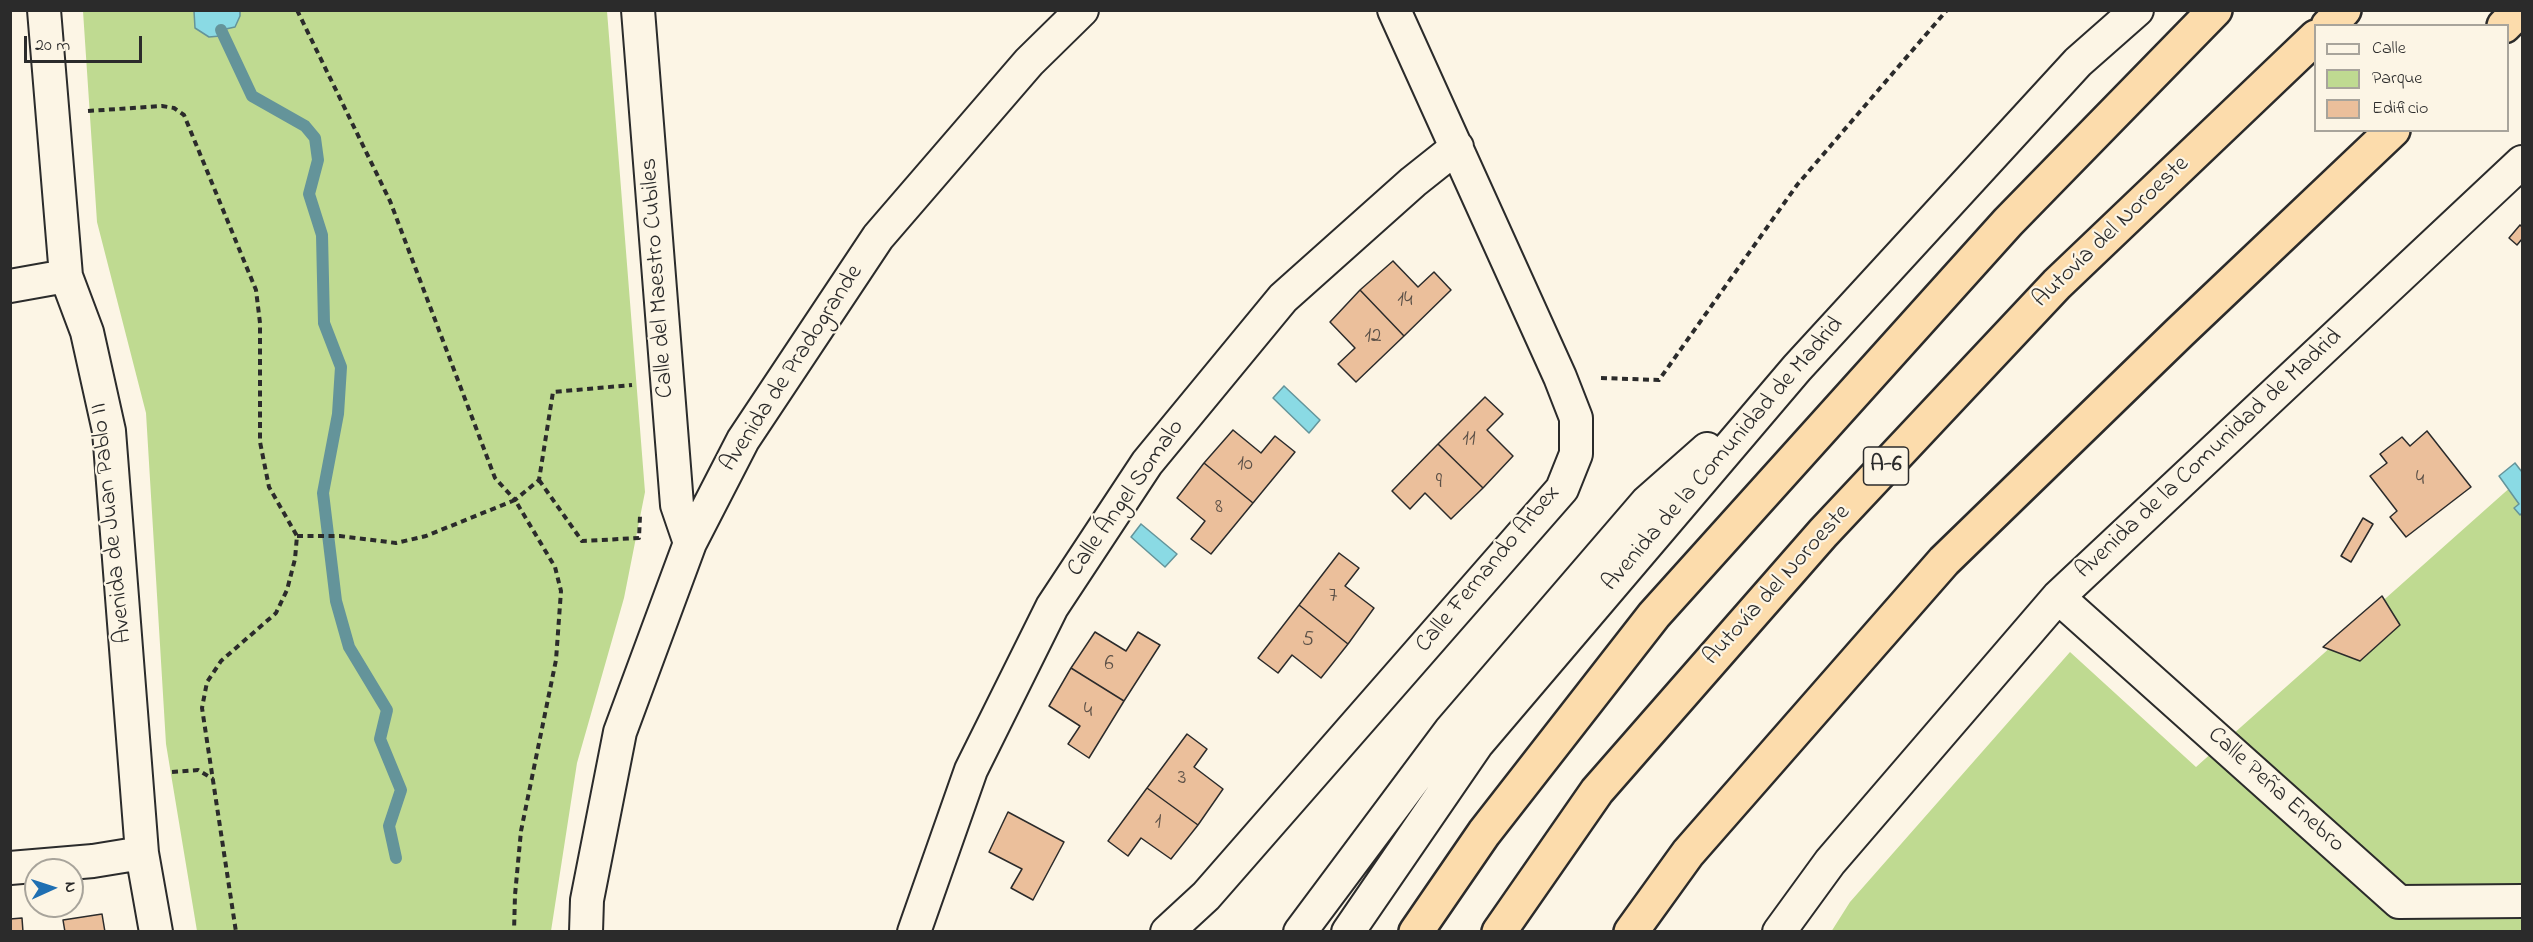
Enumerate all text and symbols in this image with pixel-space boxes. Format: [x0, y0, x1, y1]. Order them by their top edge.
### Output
scale bar [27, 24, 146, 62]
legend [2314, 24, 2509, 132]
text: 20 m [35, 33, 70, 59]
text: Calle [2372, 36, 2406, 62]
text: Parque [2372, 66, 2422, 92]
text: Edificio [2372, 96, 2428, 122]
street label: Autovía del Noroeste [2028, 151, 2196, 315]
street label: Calle del Maestro Cubiles [636, 157, 682, 399]
street label: Avenida de Pradogrande [715, 260, 871, 478]
house number: 14 [1397, 289, 1413, 315]
street label: Avenida de la Comunidad de Madrid [1597, 312, 1851, 598]
street label: Avenida de la Comunidad de Madrid [2071, 324, 2349, 586]
house number: 12 [1364, 325, 1382, 351]
street label: Avenida de Juan Pablo II [86, 401, 140, 645]
street label: Calle Ángel Somalo [1062, 415, 1192, 583]
house number: 11 [1462, 428, 1476, 454]
road number: A-6 [1864, 447, 1908, 485]
house number: 10 [1237, 453, 1253, 479]
house number: 4 [2416, 468, 2424, 494]
house number: 9 [1436, 471, 1442, 497]
street label: Calle Fernando Arbex [1411, 480, 1567, 660]
house number: 8 [1215, 496, 1223, 522]
street label: Autovía del Noroeste [1698, 500, 1858, 672]
house number: 7 [1329, 585, 1337, 611]
house number: 5 [1302, 629, 1314, 655]
house number: 6 [1104, 653, 1114, 679]
house number: 4 [1084, 700, 1092, 726]
street label: Calle Peña Enebro [2200, 722, 2350, 860]
house number: 3 [1178, 767, 1186, 793]
house number: 1 [1155, 811, 1161, 837]
north arrow [24, 858, 84, 918]
text: N [58, 881, 82, 893]

